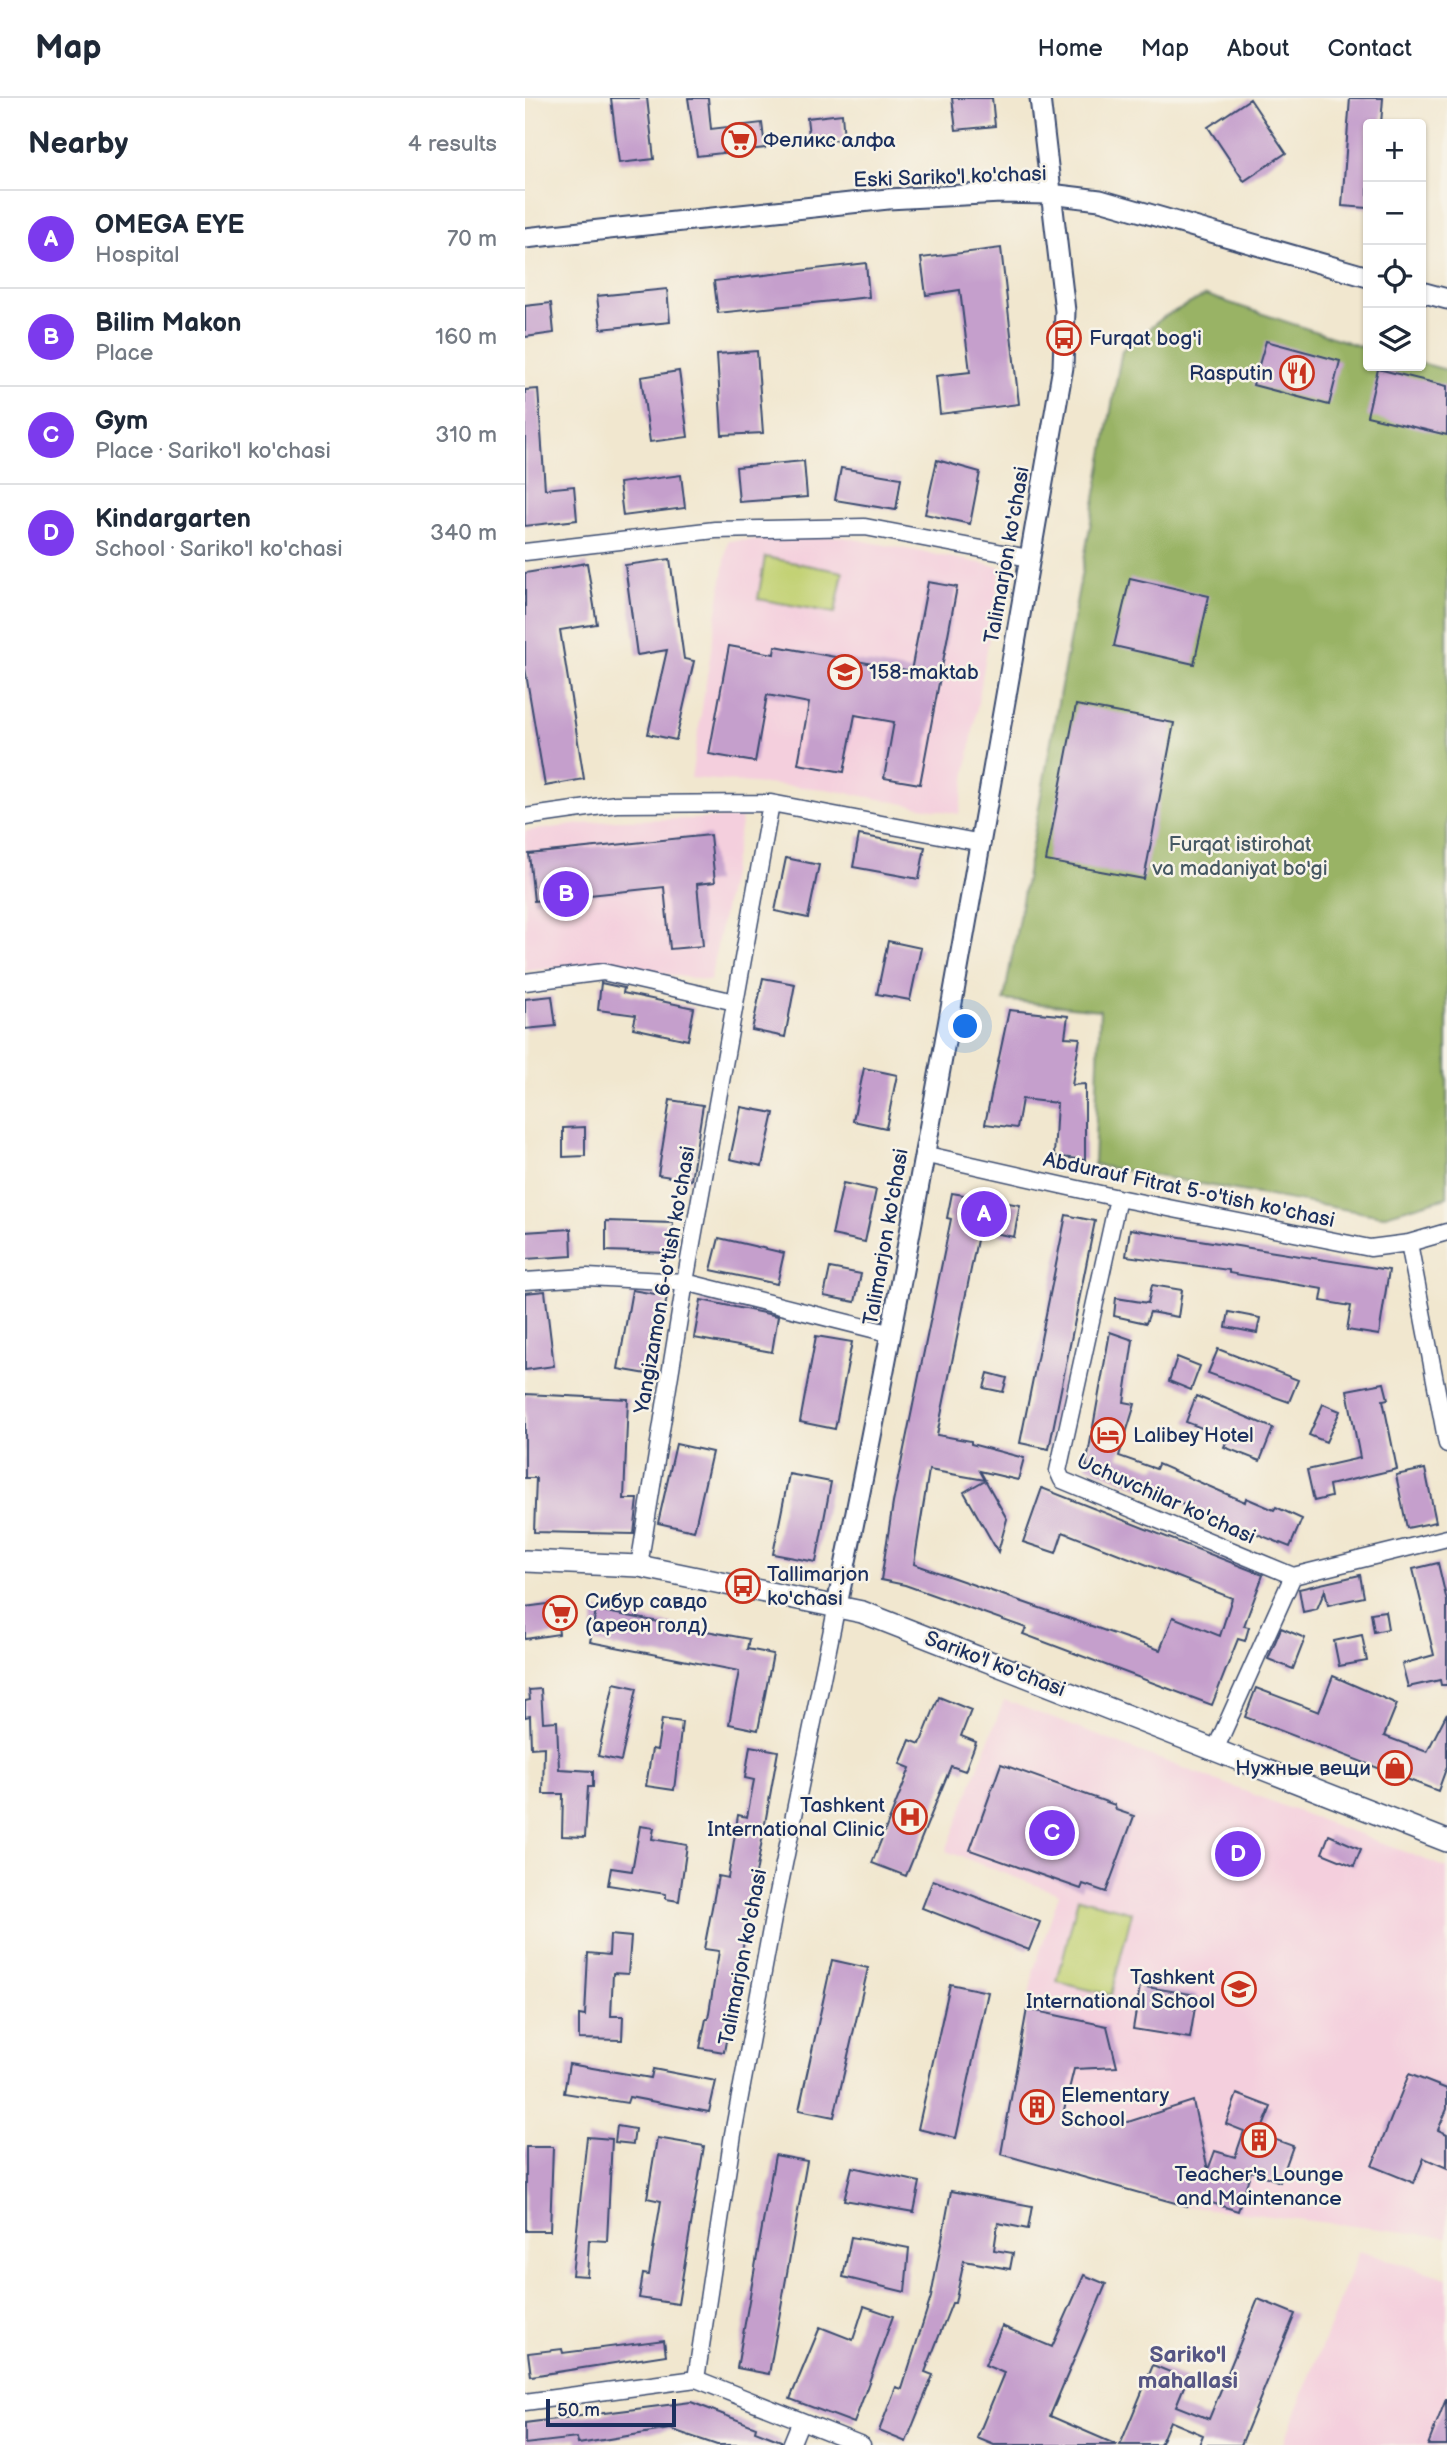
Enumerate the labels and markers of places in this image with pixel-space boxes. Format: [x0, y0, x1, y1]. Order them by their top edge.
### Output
supermarket icon: Феликс алфа [720, 121, 758, 159]
place label: Феликс алфа [763, 128, 896, 153]
bus stop icon: Furqat bog'i [1045, 319, 1083, 357]
place label: Furqat bog'i [1089, 326, 1202, 351]
restaurant icon: Rasputin [1278, 354, 1316, 392]
place label: Rasputin [1189, 361, 1273, 386]
school or university icon: 158-maktab [826, 653, 864, 691]
place label: 158-maktab [869, 660, 979, 685]
pin: B [543, 868, 589, 920]
pin: A [961, 1188, 1007, 1240]
hotel icon: Lalibey Hotel [1089, 1416, 1127, 1454]
place label: Lalibey Hotel [1133, 1423, 1254, 1448]
place label: Tallimarjon ko'chasi [767, 1562, 869, 1611]
bus stop icon: Tallimarjon ko'chasi [724, 1567, 762, 1605]
place label: Сибур савдо (ареон голд) [585, 1589, 708, 1638]
supermarket icon: Сибур савдо (ареон голд) [541, 1594, 579, 1632]
shop icon: Нужные вещи [1376, 1749, 1414, 1787]
place label: Нужные вещи [1235, 1756, 1371, 1781]
place label: Tashkent International Clinic [707, 1793, 886, 1842]
hospital icon: Tashkent International Clinic [891, 1798, 929, 1836]
pin: C [1029, 1807, 1075, 1859]
pin: D [1215, 1828, 1261, 1880]
place label: Tashkent International School [1026, 1965, 1216, 2014]
school or university icon: Tashkent International School [1220, 1970, 1258, 2008]
place label: Elementary School [1061, 2083, 1170, 2132]
building icon: Elementary School [1018, 2088, 1056, 2126]
building icon: Teacher's Lounge and Maintenance [1240, 2121, 1278, 2159]
place label: Teacher's Lounge and Maintenance [1175, 2162, 1343, 2211]

